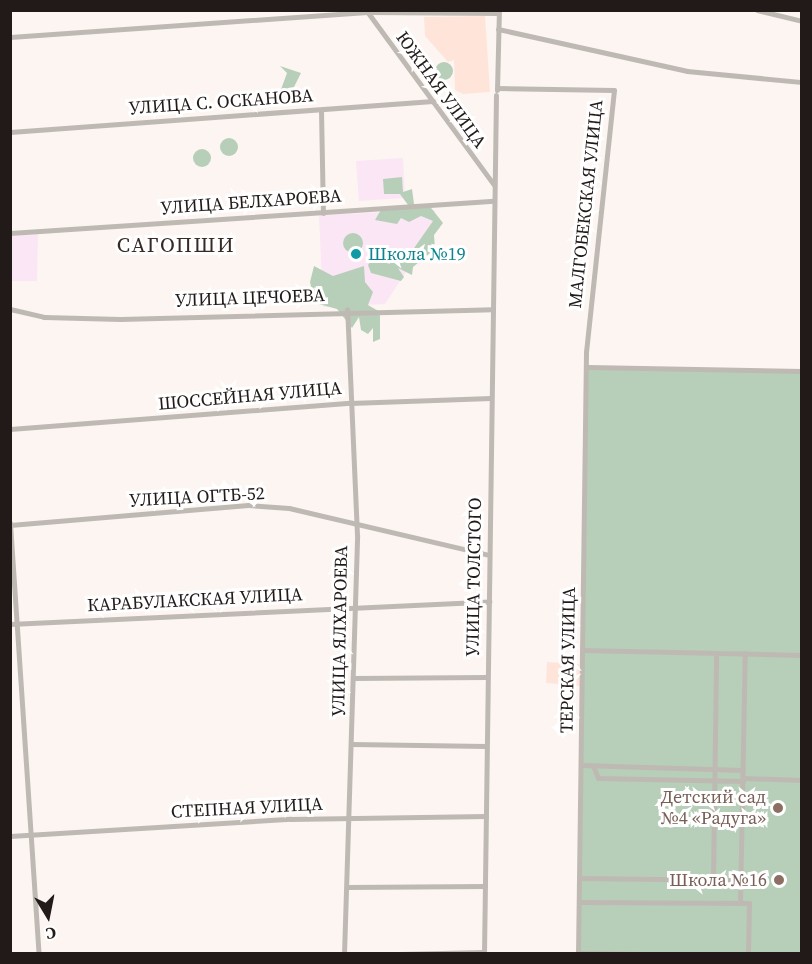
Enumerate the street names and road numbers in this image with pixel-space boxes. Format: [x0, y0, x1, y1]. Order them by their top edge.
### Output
street label: ЮЖНАЯ УЛИЦА [391, 27, 491, 153]
street label: УЛИЦА С. ОСКАНОВА [128, 85, 314, 119]
street label: МАЛГОБЕКСКАЯ УЛИЦА [564, 99, 608, 309]
street label: УЛИЦА БЕЛХАРОЕВА [160, 185, 342, 219]
street label: УЛИЦА ЦЕЧОЕВА [175, 285, 325, 311]
street label: ШОССЕЙНАЯ УЛИЦА [157, 377, 343, 415]
street label: УЛИЦА ОГТБ-52 [129, 483, 265, 511]
street label: УЛИЦА ТОЛСТОГО [462, 497, 486, 657]
street label: УЛИЦА ЯЛХАРОЕВА [328, 545, 352, 717]
street label: КАРАБУЛАКСКАЯ УЛИЦА [87, 584, 303, 616]
street label: ТЕРСКАЯ УЛИЦА [556, 587, 580, 733]
street label: СТЕПНАЯ УЛИЦА [170, 793, 324, 823]

